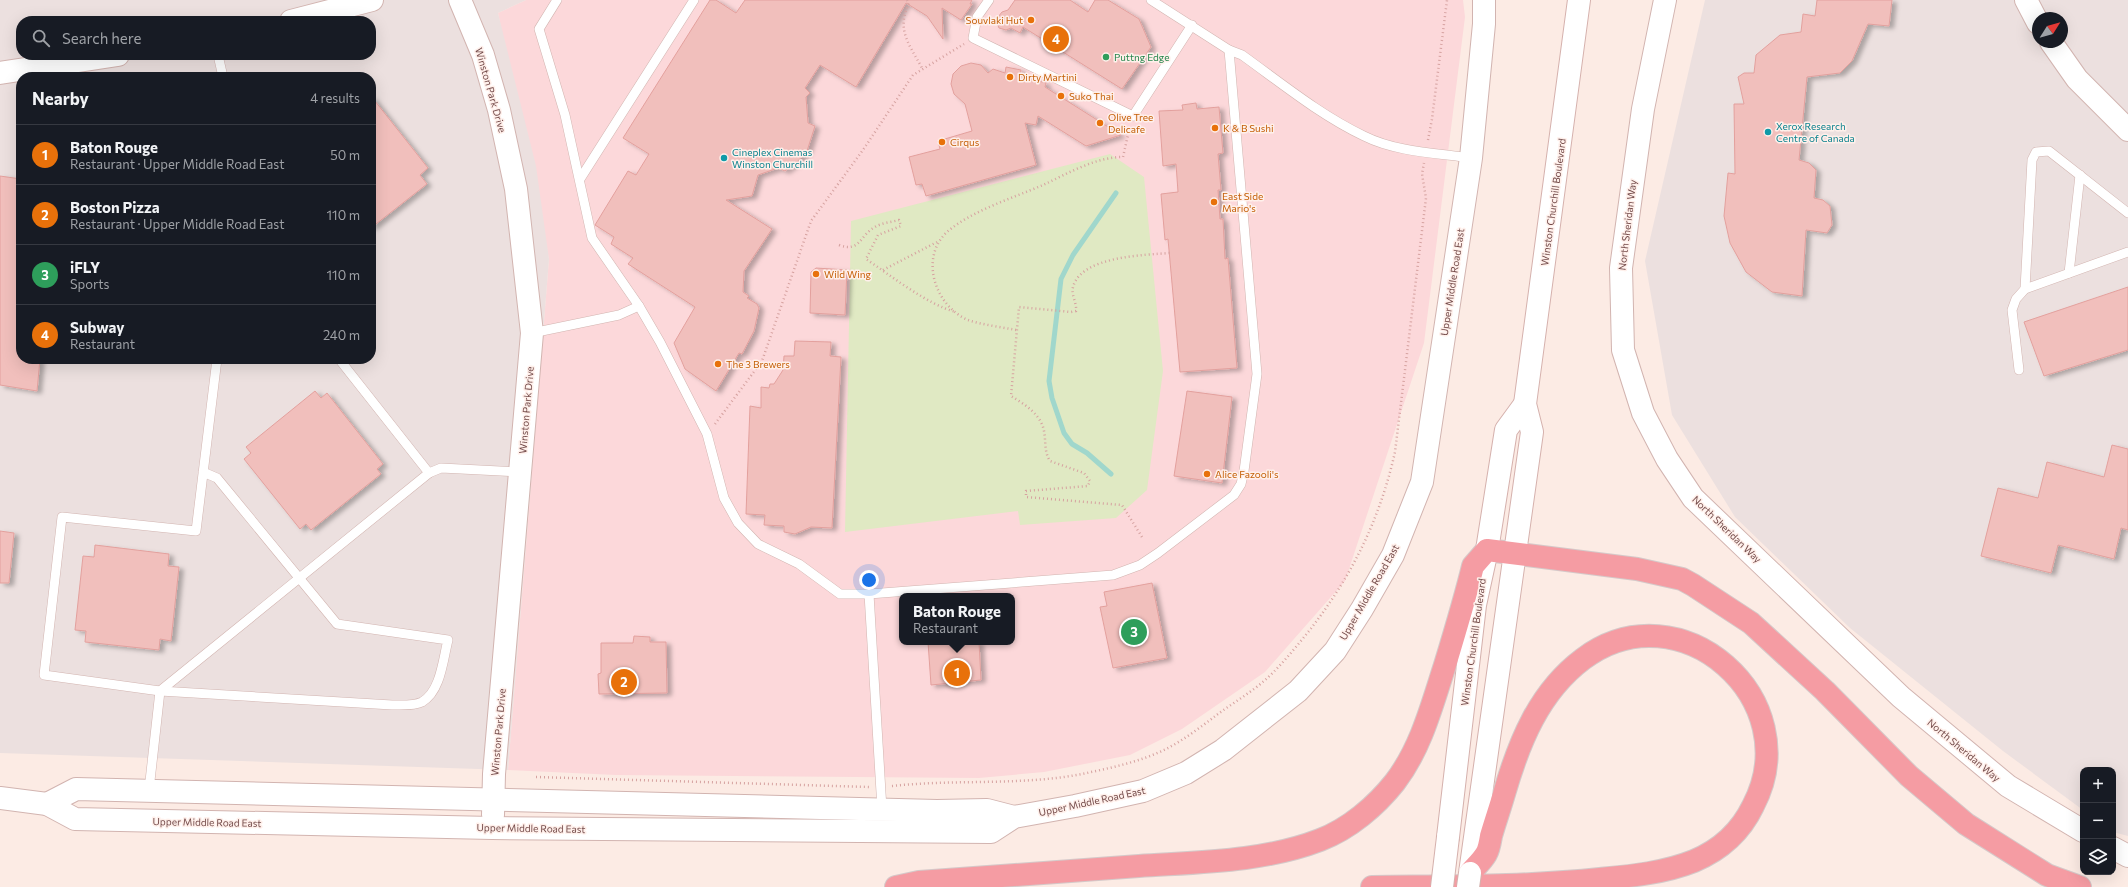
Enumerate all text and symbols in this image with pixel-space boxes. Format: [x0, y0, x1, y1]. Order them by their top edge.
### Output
north arrow [2032, 12, 2068, 48]
place label: Souvlaki Hut [966, 14, 1023, 26]
marker: Souvlaki Hut [1026, 15, 1036, 25]
search box [16, 16, 376, 60]
pin: 4 [1043, 24, 1069, 54]
icon: search [30, 27, 52, 49]
text: Search here [62, 29, 141, 47]
street label: Winston Park Drive [473, 46, 509, 134]
place label: Puttng Edge [1114, 51, 1169, 63]
marker: Puttng Edge [1101, 52, 1111, 62]
place label: Dirty Martini [1018, 71, 1077, 83]
marker: Dirty Martini [1005, 72, 1015, 82]
text: Nearby [32, 88, 89, 109]
text: 4 results [310, 90, 360, 106]
place label: Suko Thai [1069, 90, 1113, 102]
marker: Suko Thai [1056, 91, 1066, 101]
place label: Olive Tree Delicafe [1108, 111, 1153, 135]
marker: Olive Tree Delicafe [1095, 118, 1105, 128]
place label: Xerox Research Centre of Canada [1776, 120, 1855, 144]
place label: K & B Sushi [1223, 122, 1274, 134]
marker: K & B Sushi [1210, 123, 1220, 133]
marker: Xerox Research Centre of Canada [1763, 127, 1773, 137]
place label: Cirqus [950, 136, 980, 148]
marker: Cirqus [937, 137, 947, 147]
street label: Winston Churchill Boulevard [1538, 137, 1568, 266]
text: Baton Rouge [70, 138, 158, 156]
place label: Cineplex Cinemas Winston Churchill [732, 146, 813, 170]
text: 1 [42, 147, 48, 163]
text: 50 m [330, 147, 360, 163]
marker: Cineplex Cinemas Winston Churchill [719, 153, 729, 163]
text: Restaurant · Upper Middle Road East [70, 156, 285, 172]
street label: North Sheridan Way [1615, 179, 1639, 271]
place label: East Side Mario's [1222, 190, 1263, 214]
marker: East Side Mario's [1209, 197, 1219, 207]
text: Boston Pizza [70, 198, 160, 216]
text: 2 [41, 207, 49, 223]
text: 110 m [327, 207, 360, 223]
text: Restaurant · Upper Middle Road East [70, 216, 285, 232]
street label: Upper Middle Road East [1438, 227, 1466, 337]
text: iFLY [70, 258, 100, 276]
text: 3 [41, 267, 49, 283]
text: 110 m [327, 267, 360, 283]
place label: Wild Wing [824, 268, 872, 280]
marker: Wild Wing [811, 269, 821, 279]
text: Sports [70, 276, 110, 292]
text: Subway [70, 318, 124, 336]
text: 4 [41, 327, 49, 343]
text: 240 m [323, 327, 360, 343]
text: Restaurant [70, 336, 135, 352]
place label: The 3 Brewers [726, 358, 790, 370]
marker: The 3 Brewers [713, 359, 723, 369]
street label: Winston Park Drive [516, 366, 536, 454]
place label: Alice Fazooli's [1215, 468, 1279, 480]
marker: Alice Fazooli's [1202, 469, 1212, 479]
street label: North Sheridan Way [1690, 493, 1764, 565]
street label: Upper Middle Road East [1337, 542, 1401, 642]
your location [859, 570, 879, 590]
street label: Winston Churchill Boulevard [1458, 577, 1488, 706]
popup [899, 593, 1015, 645]
text: Baton Rouge [913, 602, 1001, 620]
pin: 3 [1121, 617, 1147, 647]
text: Restaurant [913, 620, 978, 636]
pin: 1 [944, 658, 970, 688]
pin: 2 [611, 667, 637, 697]
street label: Winston Park Drive [488, 688, 508, 776]
street label: North Sheridan Way [1925, 716, 2003, 784]
map controls [2080, 767, 2116, 875]
button: + [2080, 767, 2116, 803]
street label: Upper Middle Road East [1038, 784, 1146, 818]
button: − [2080, 803, 2116, 839]
street label: Upper Middle Road East [152, 815, 262, 829]
street label: Upper Middle Road East [476, 821, 586, 835]
button: layers [2080, 839, 2116, 875]

